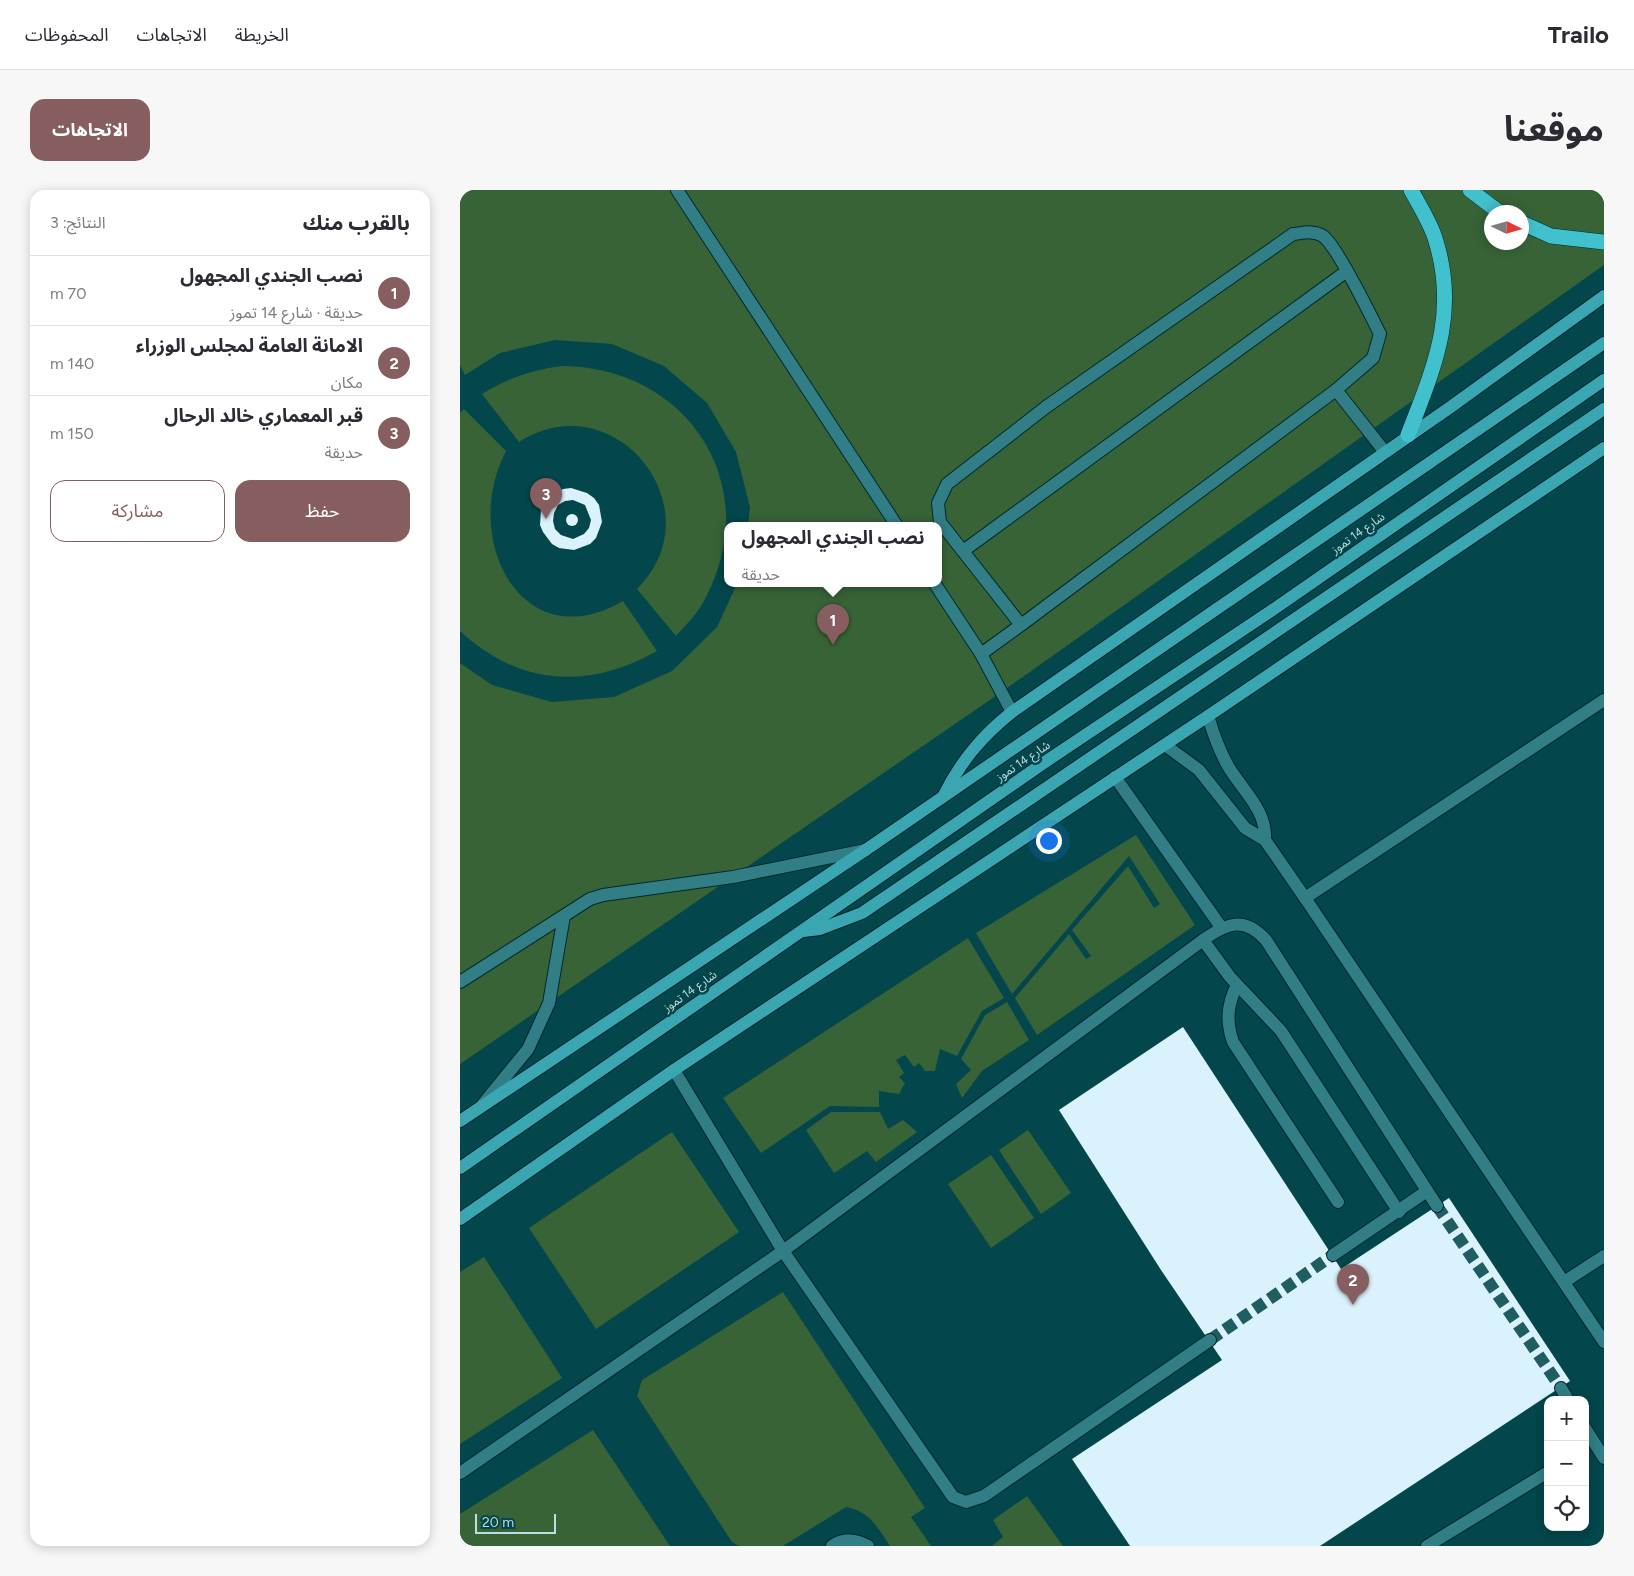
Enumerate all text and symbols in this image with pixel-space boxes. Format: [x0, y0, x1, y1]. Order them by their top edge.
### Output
text: Trailo [1548, 20, 1609, 49]
text: المحفوظات [25, 24, 109, 46]
text: الاتجاهات [137, 24, 207, 46]
text: الخريطة [235, 24, 289, 46]
button: الاتجاهات [30, 99, 150, 161]
text: موقعنا [1504, 108, 1604, 150]
north arrow [1484, 205, 1529, 250]
text: بالقرب منك [303, 210, 410, 235]
text: النتائج: 3 [50, 213, 106, 232]
text: نصب الجندي المجهول [180, 264, 363, 287]
text: 70 m [50, 284, 86, 303]
text: 1 [391, 284, 397, 303]
text: حديقة · شارع 14 تموز [230, 303, 363, 322]
text: الامانة العامة لمجلس الوزراء [136, 334, 363, 357]
text: 140 m [50, 354, 94, 373]
text: 2 [389, 354, 399, 373]
text: مكان [331, 373, 363, 392]
text: قبر المعماري خالد الرحال [164, 404, 363, 427]
text: 150 m [50, 424, 94, 443]
text: 3 [390, 424, 398, 443]
text: حديقة [325, 443, 363, 462]
pin: 3 [530, 478, 562, 519]
button: مشاركة [50, 480, 225, 542]
button: حفظ [235, 480, 410, 542]
street label: شارع 14 تموز [1328, 509, 1389, 559]
popup [724, 522, 942, 587]
text: نصب الجندي المجهول [742, 526, 924, 549]
text: حديقة [742, 565, 780, 584]
pin: 1 [817, 604, 849, 645]
street label: شارع 14 تموز [992, 738, 1054, 786]
your location [1036, 828, 1062, 854]
street label: شارع 14 تموز [660, 967, 721, 1017]
pin: 2 [1337, 1264, 1369, 1305]
map controls [1544, 1396, 1589, 1531]
button: + [1544, 1396, 1589, 1441]
button: − [1544, 1441, 1589, 1486]
button: locate [1544, 1486, 1589, 1531]
scale bar [475, 1511, 556, 1534]
text: 20 m [482, 1514, 514, 1531]

